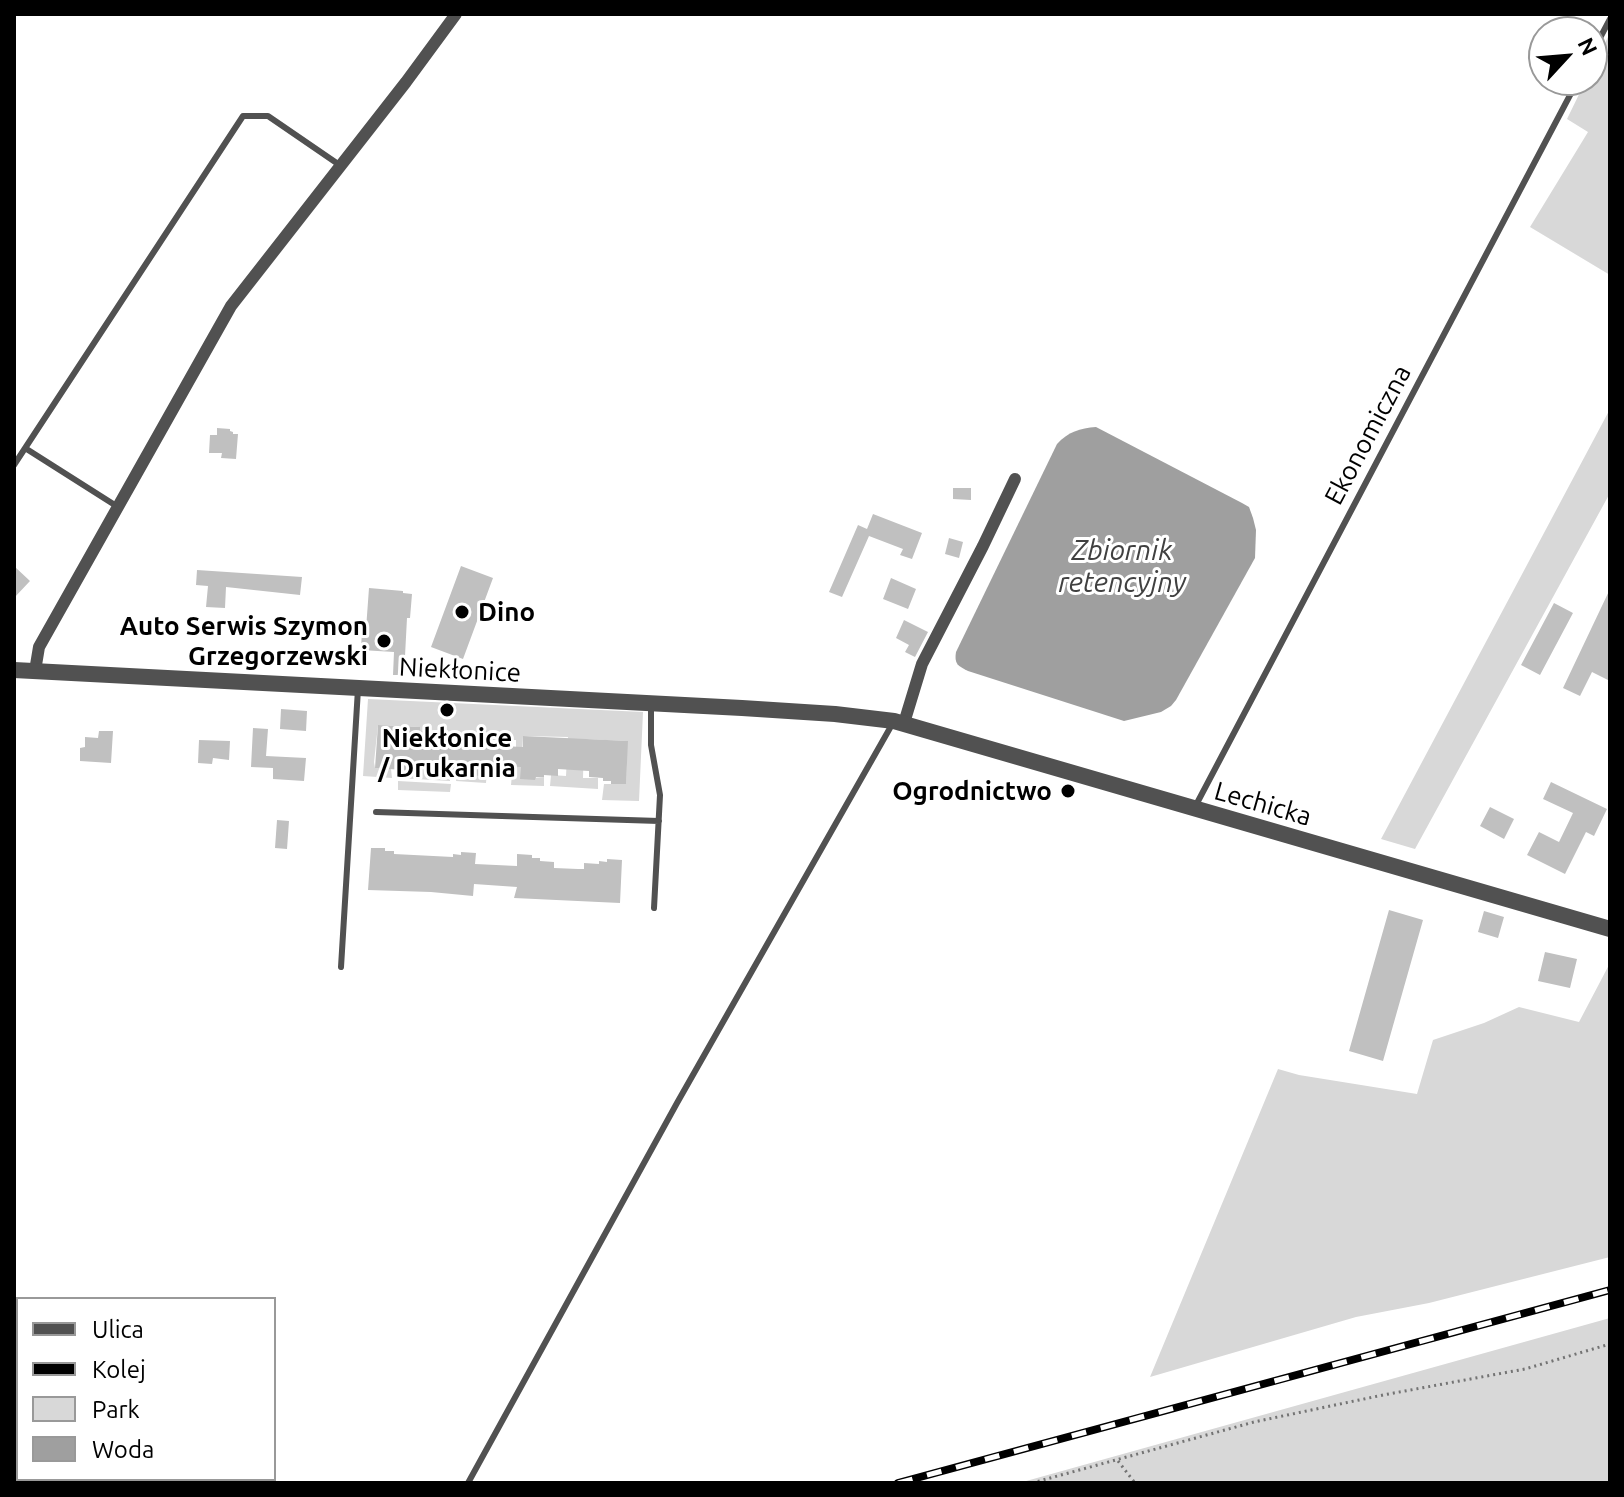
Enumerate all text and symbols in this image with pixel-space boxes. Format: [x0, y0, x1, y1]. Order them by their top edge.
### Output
north arrow [1528, 16, 1608, 96]
text: N [1573, 33, 1603, 59]
street label: Ekonomiczna [1318, 360, 1418, 510]
water label: Zbiornik retencyjny [1058, 534, 1186, 600]
place label: Dino [478, 596, 535, 628]
marker: Dino [453, 603, 471, 621]
place label: Auto Serwis Szymon Grzegorzewski [120, 610, 368, 672]
marker: Auto Serwis Szymon Grzegorzewski [375, 632, 393, 650]
street label: Niekłonice [398, 651, 522, 689]
marker: Niekłonice / Drukarnia [438, 701, 456, 719]
place label: Niekłonice / Drukarnia [378, 722, 516, 784]
place label: Ogrodnictwo [892, 775, 1052, 807]
street label: Lechicka [1211, 775, 1315, 833]
marker: Ogrodnictwo [1059, 782, 1077, 800]
legend [16, 1297, 276, 1481]
text: Ulica [92, 1316, 144, 1343]
text: Kolej [92, 1356, 146, 1383]
text: Park [92, 1396, 140, 1423]
text: Woda [92, 1436, 154, 1463]

